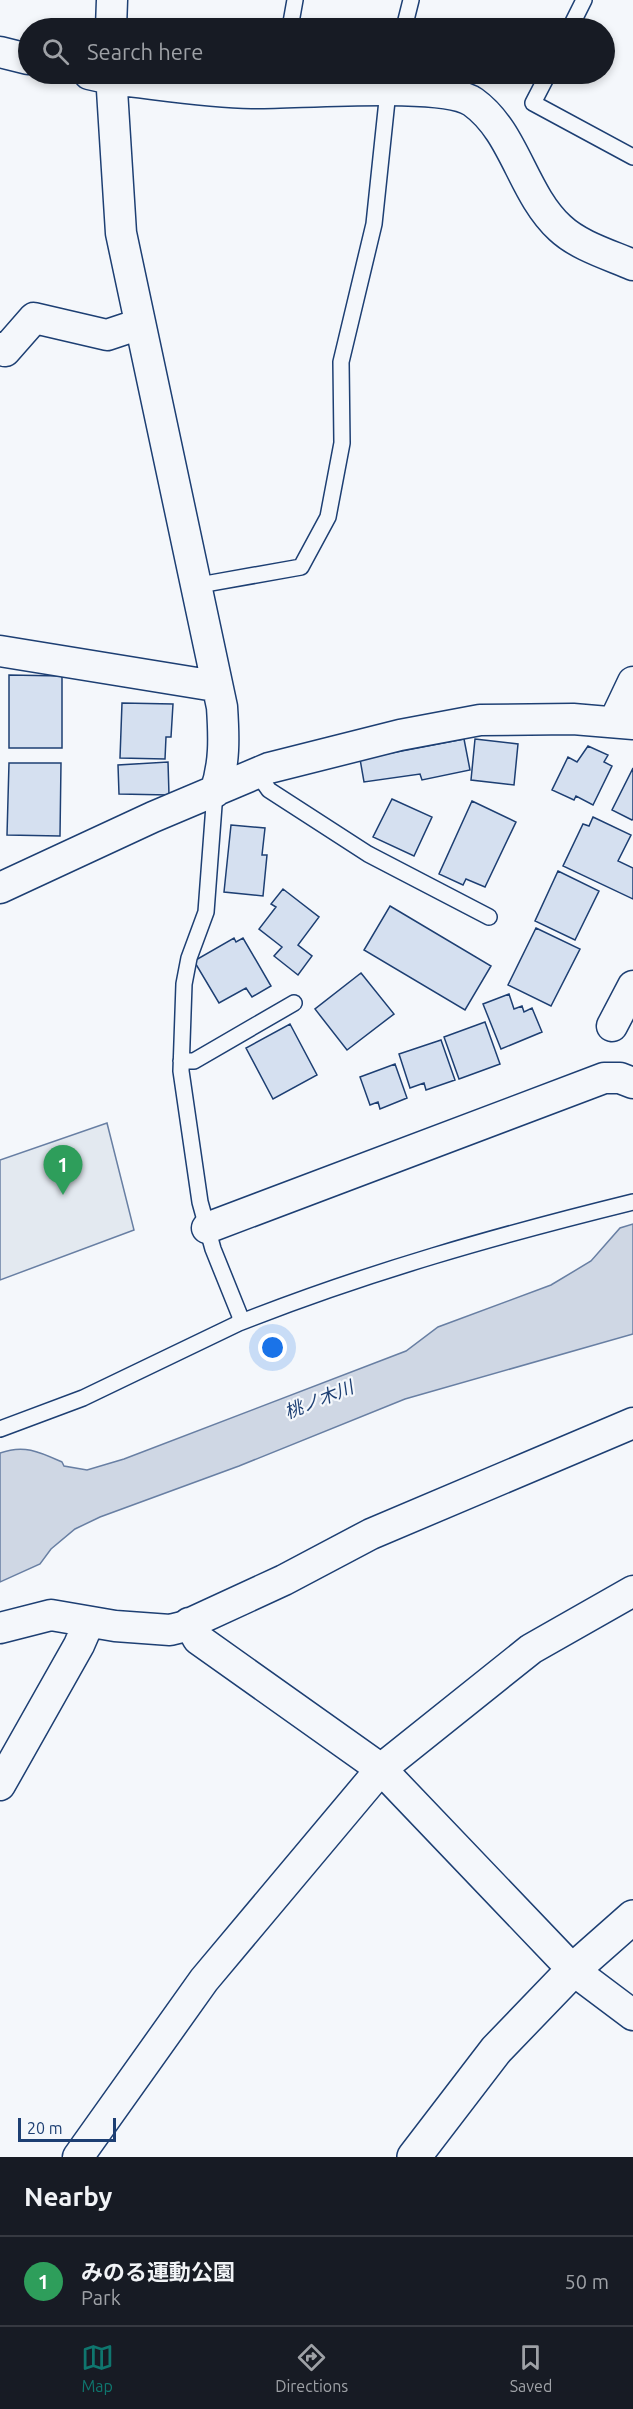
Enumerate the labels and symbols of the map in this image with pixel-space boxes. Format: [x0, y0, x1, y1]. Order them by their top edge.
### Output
pin: 1 [44, 1146, 82, 1195]
your location [258, 1333, 287, 1362]
water label: 桃ノ木川 [282, 1376, 358, 1422]
scale bar [18, 2115, 116, 2142]

